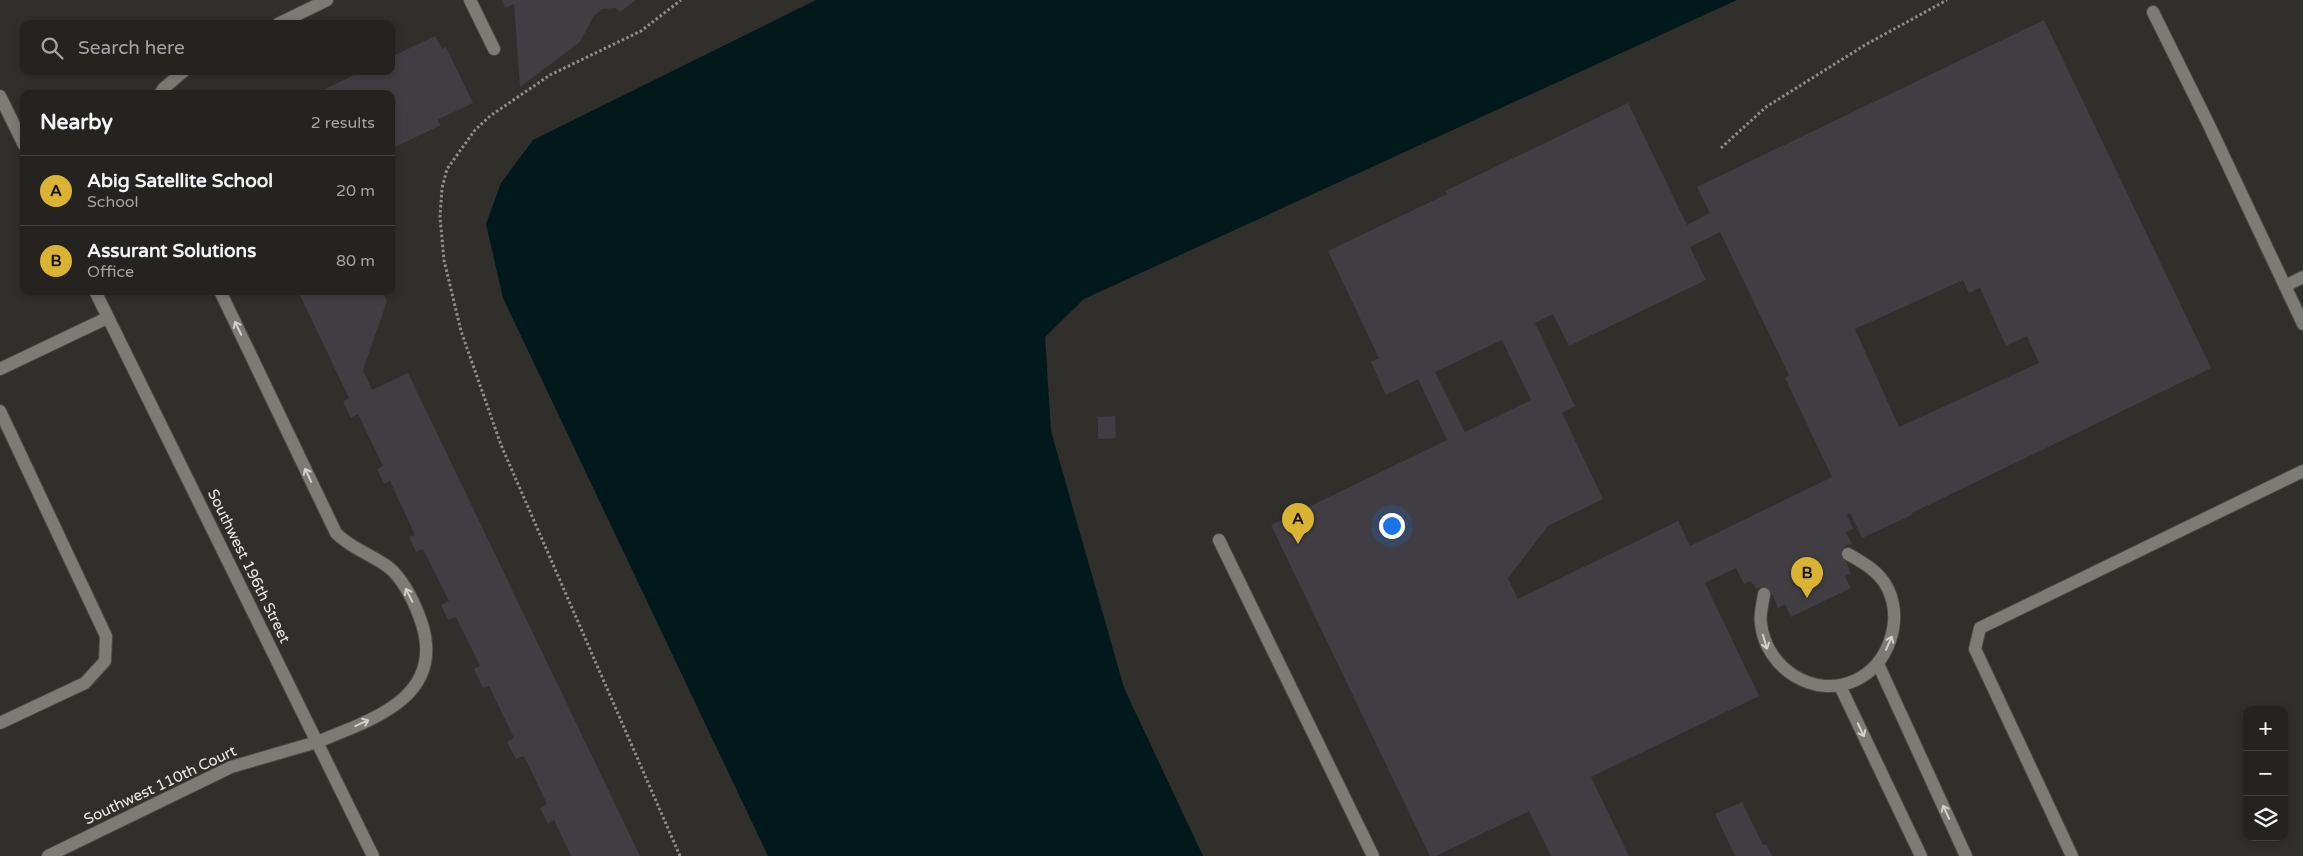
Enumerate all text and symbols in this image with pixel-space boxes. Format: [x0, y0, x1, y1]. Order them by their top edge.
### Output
search box [20, 20, 395, 75]
icon: search [38, 34, 66, 62]
text: Search here [78, 37, 185, 59]
text: Nearby [40, 110, 113, 135]
text: 2 results [311, 113, 375, 133]
text: Abig Satellite School [87, 170, 273, 192]
text: A [50, 181, 62, 201]
text: 20 m [336, 181, 375, 201]
text: School [87, 192, 139, 212]
text: Assurant Solutions [87, 240, 256, 262]
text: B [50, 251, 62, 271]
text: 80 m [336, 251, 375, 271]
text: Office [87, 262, 134, 282]
one-way arrow [233, 321, 242, 336]
one-way arrow [303, 468, 312, 483]
street label: Southwest 196th Street [204, 486, 294, 646]
pin: A [1282, 503, 1314, 544]
your location [1379, 513, 1405, 539]
pin: B [1791, 557, 1823, 598]
one-way arrow [404, 588, 413, 603]
one-way arrow [1761, 633, 1771, 649]
one-way arrow [1885, 635, 1894, 650]
map controls [2243, 706, 2288, 841]
button: + [2243, 706, 2288, 751]
one-way arrow [354, 718, 369, 728]
one-way arrow [1857, 722, 1866, 737]
street label: Southwest 110th Court [81, 742, 239, 828]
button: − [2243, 751, 2288, 796]
button: layers [2243, 796, 2288, 841]
one-way arrow [1940, 805, 1950, 820]

